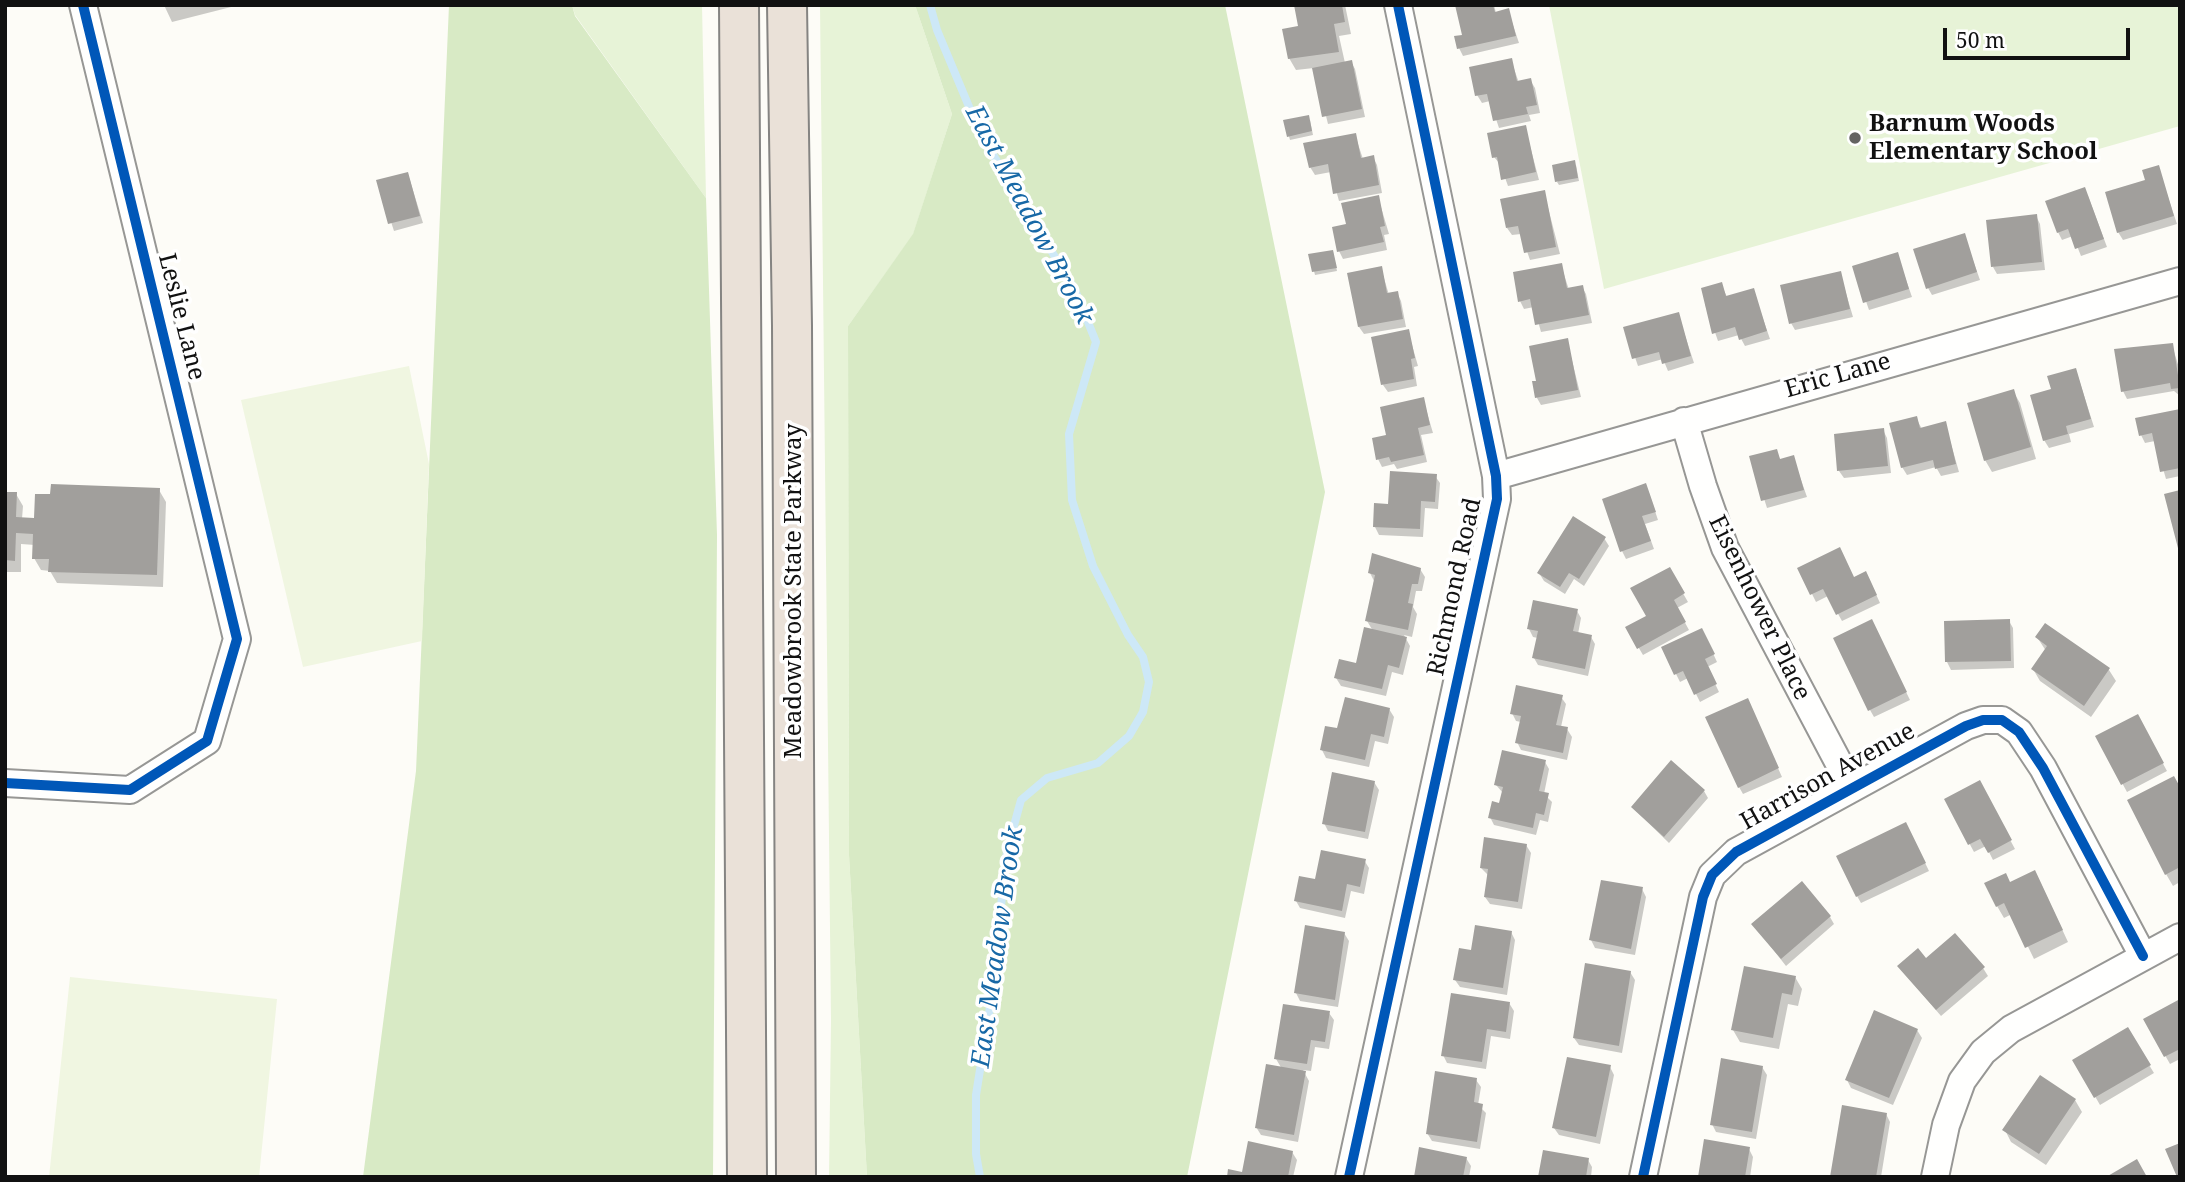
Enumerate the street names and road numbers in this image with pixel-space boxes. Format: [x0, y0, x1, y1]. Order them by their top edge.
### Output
street label: Leslie Lane [151, 251, 211, 383]
street label: Eric Lane [1782, 347, 1894, 405]
street label: Meadowbrook State Parkway [780, 423, 808, 759]
street label: Richmond Road [1422, 495, 1488, 679]
street label: Eisenhower Place [1702, 511, 1816, 705]
street label: Harrison Avenue [1736, 717, 1920, 837]

